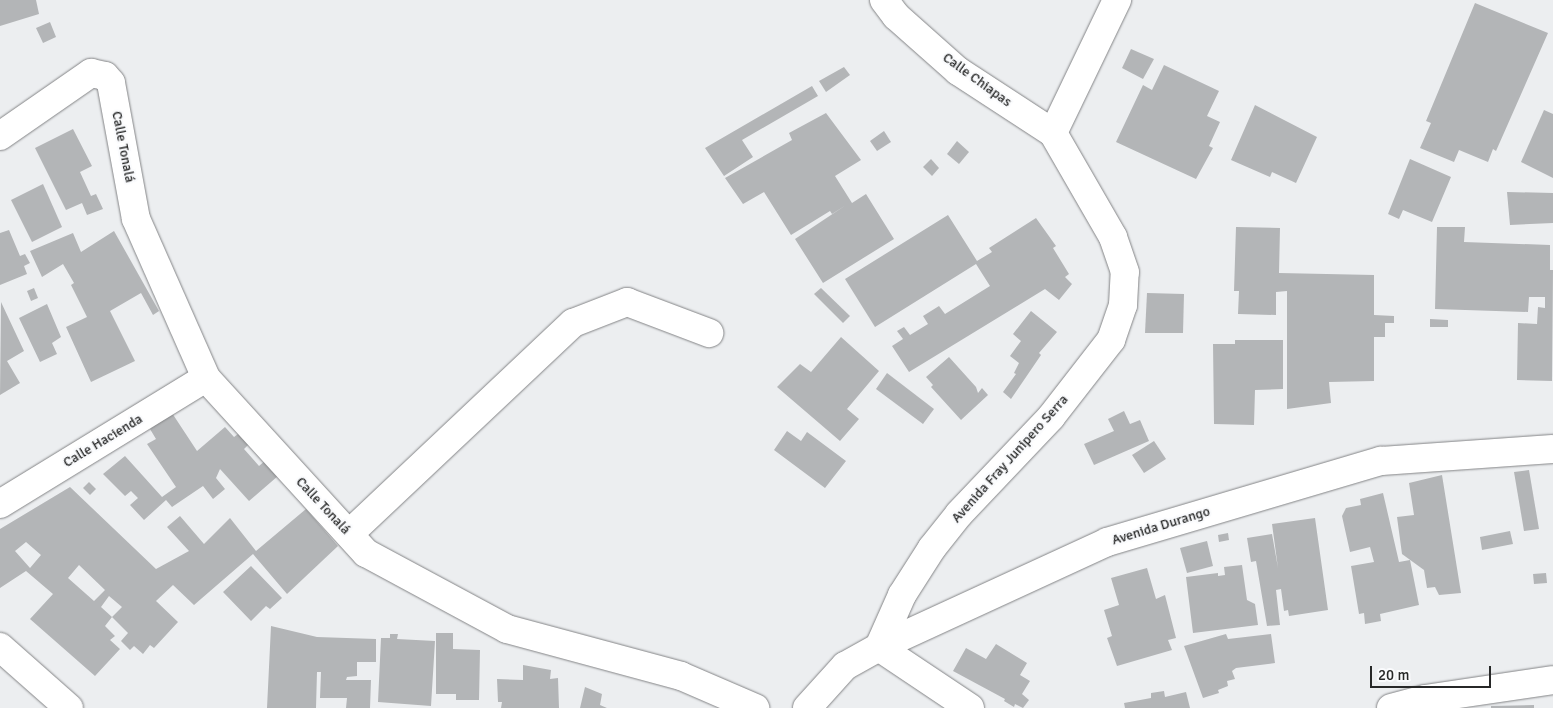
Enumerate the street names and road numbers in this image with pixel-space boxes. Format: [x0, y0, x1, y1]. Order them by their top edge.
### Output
street label: Calle Chiapas [939, 49, 1015, 111]
street label: Calle Tonalá [108, 110, 138, 184]
street label: Avenida Fray Junipero Serra [948, 392, 1072, 526]
street label: Calle Hacienda [60, 411, 146, 471]
street label: Calle Tonalá [292, 474, 354, 538]
street label: Avenida Durango [1110, 503, 1212, 549]

